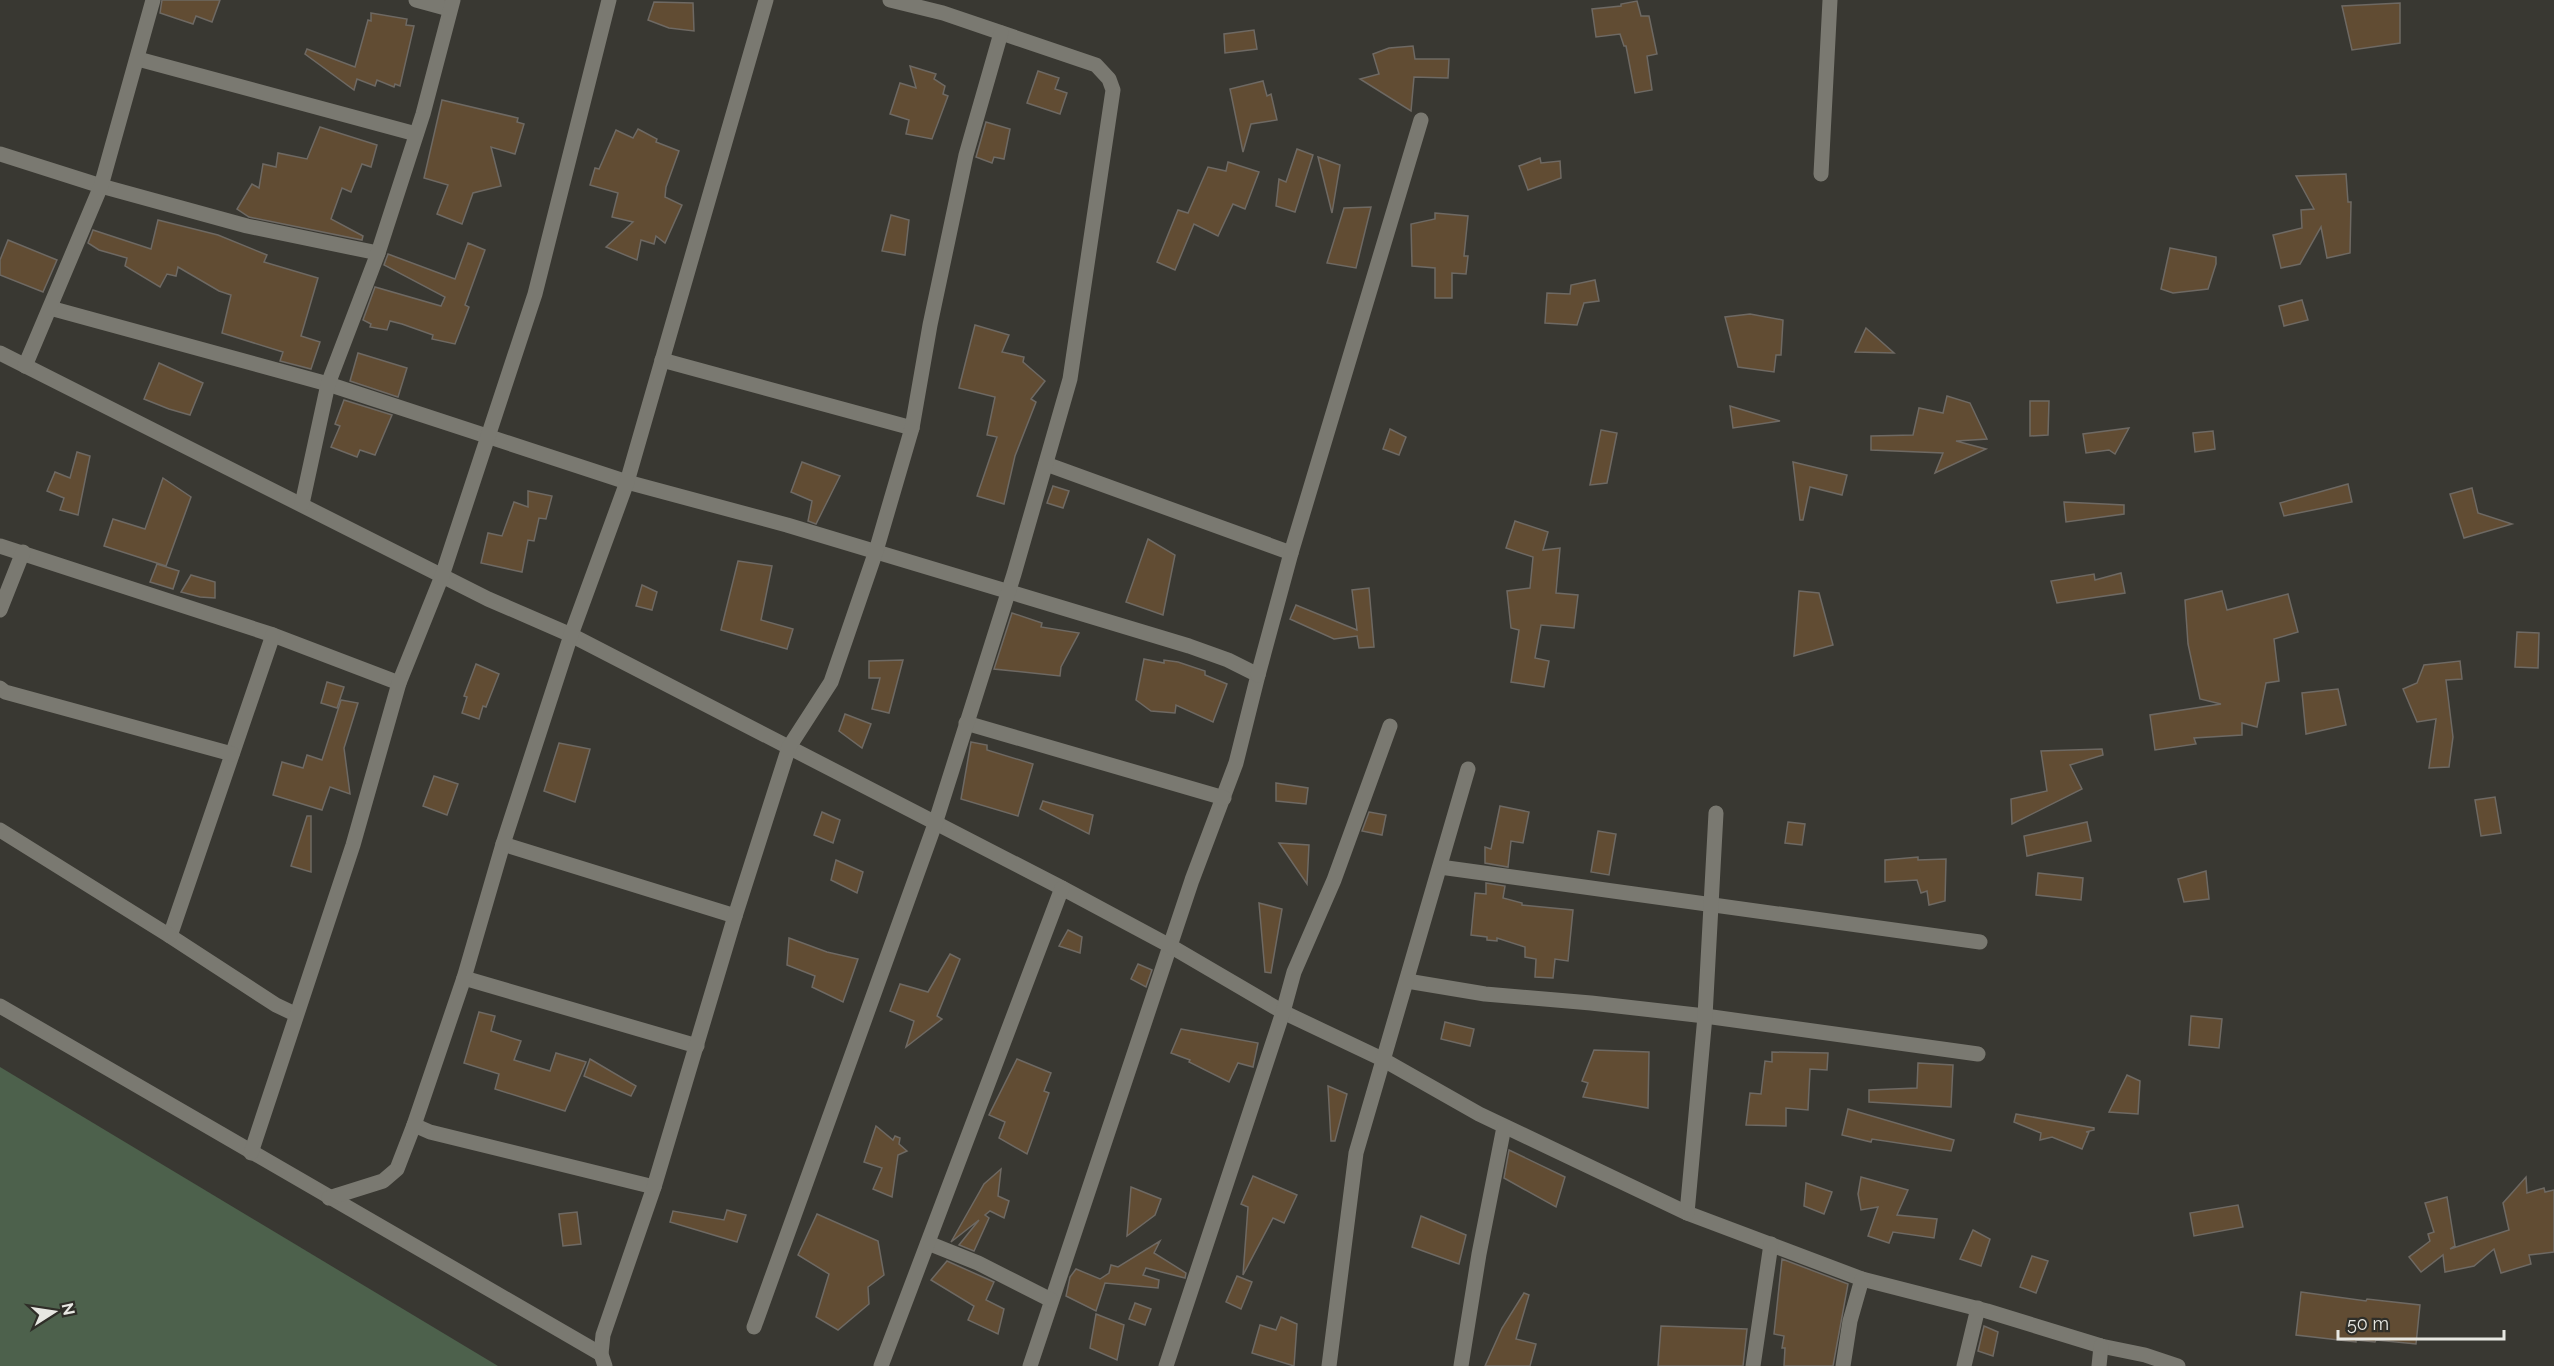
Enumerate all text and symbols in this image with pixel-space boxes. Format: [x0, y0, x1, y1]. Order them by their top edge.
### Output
north arrow [24, 1282, 84, 1342]
text: N [58, 1301, 79, 1317]
scale bar [2338, 1303, 2504, 1341]
text: 50 m [2347, 1313, 2389, 1334]

